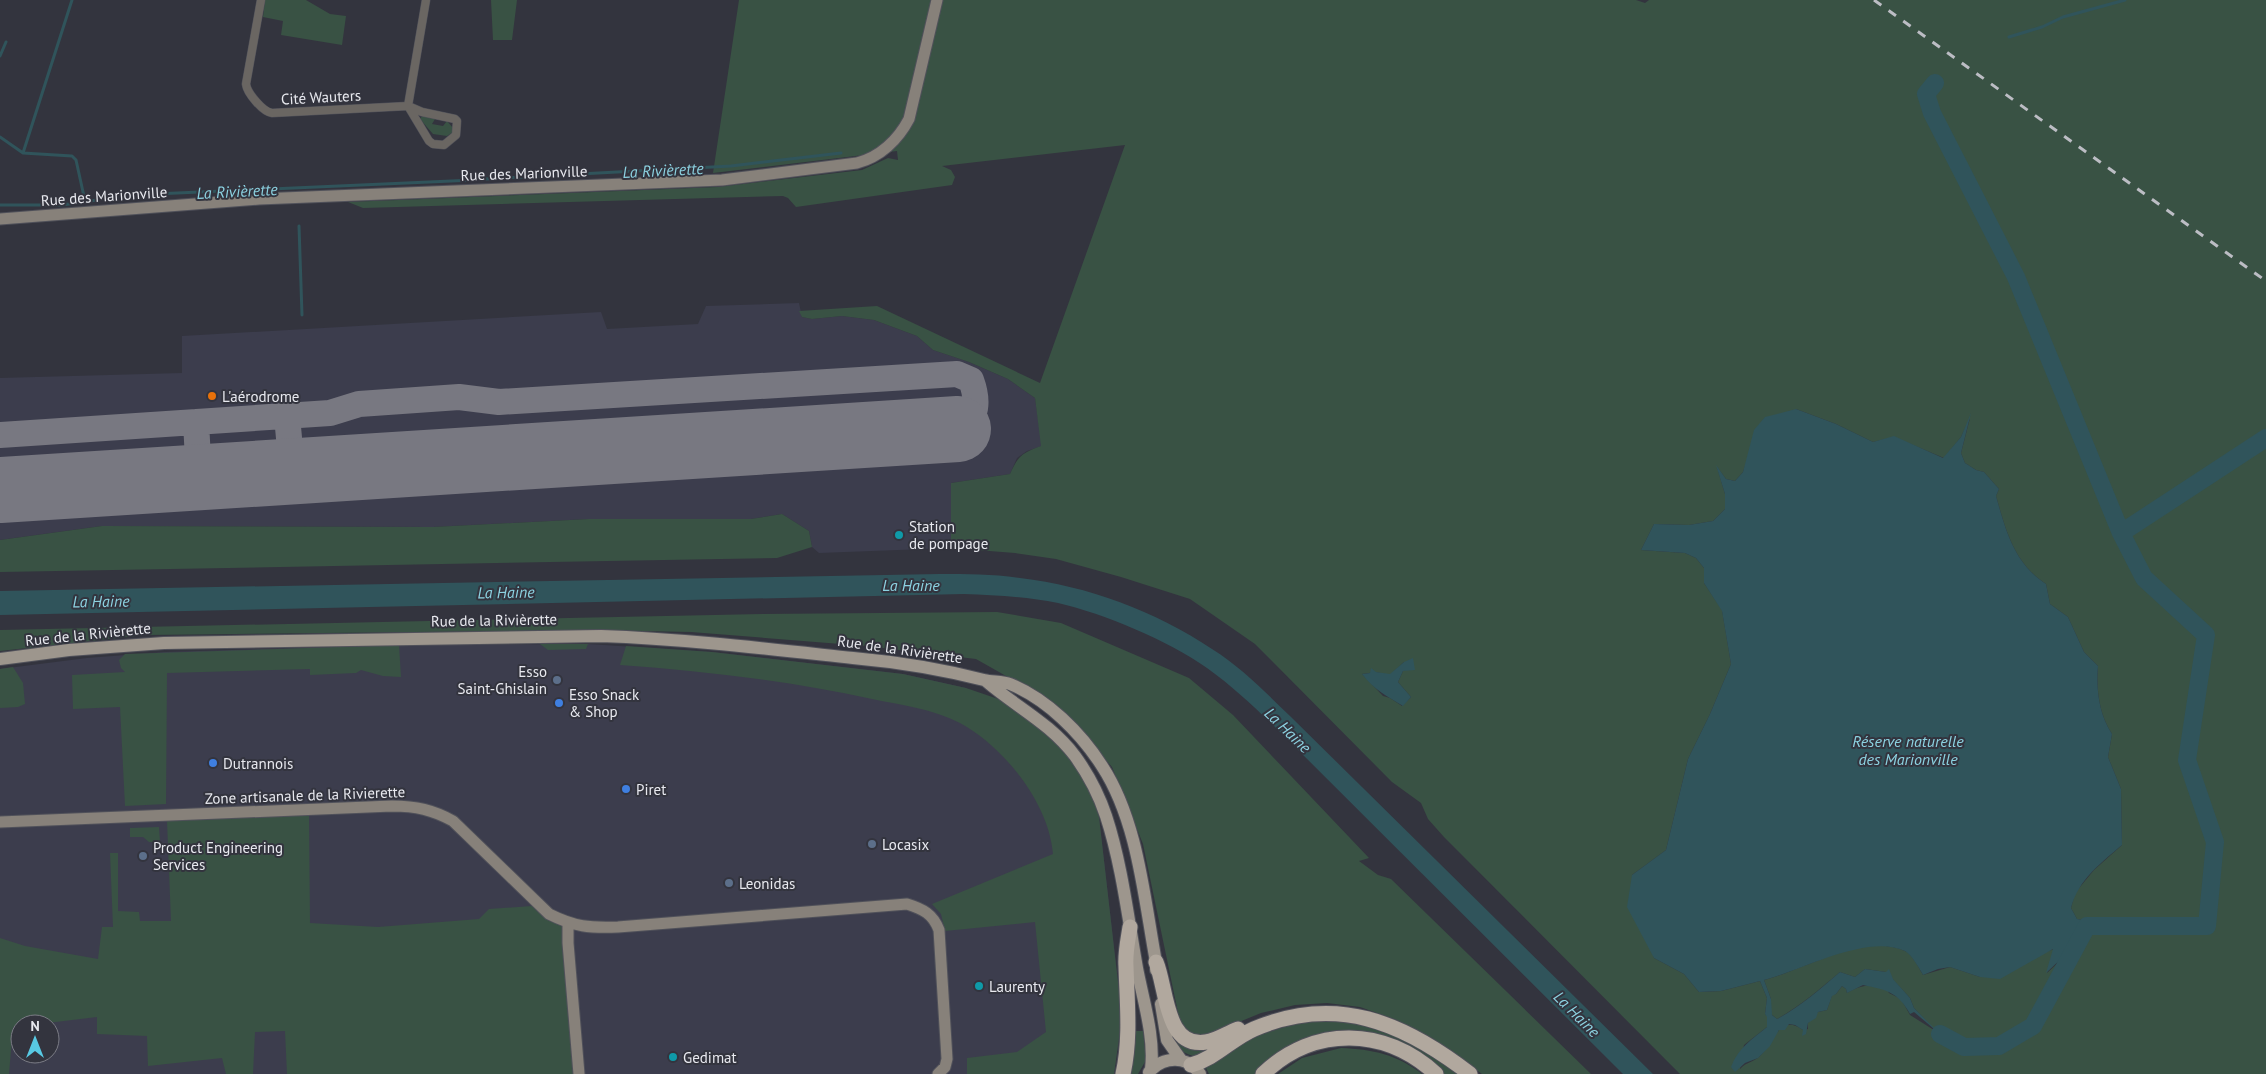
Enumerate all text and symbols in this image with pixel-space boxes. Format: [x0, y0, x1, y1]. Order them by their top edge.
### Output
street label: Cité Wauters [280, 85, 362, 109]
water label: La Rivièrette [622, 158, 705, 182]
street label: Rue des Marionville [460, 161, 588, 185]
water label: La Rivièrette [196, 179, 279, 203]
street label: Rue des Marionville [40, 182, 168, 210]
place label: L'aérodrome [222, 387, 299, 406]
marker: L'aérodrome [206, 390, 218, 402]
place label: Station de pompage [909, 517, 988, 553]
marker: Station de pompage [893, 529, 905, 541]
water label: La Haine [882, 575, 940, 595]
water label: La Haine [477, 581, 535, 602]
water label: La Haine [72, 590, 130, 611]
street label: Rue de la Rivièrette [431, 609, 557, 631]
street label: Rue de la Rivièrette [24, 618, 152, 650]
street label: Rue de la Rivièrette [836, 631, 964, 667]
place label: Esso Saint-Ghislain [458, 662, 547, 698]
marker: Esso Saint-Ghislain [551, 674, 563, 686]
place label: Esso Snack & Shop [569, 685, 640, 721]
marker: Esso Snack & Shop [553, 697, 565, 709]
water label: La Haine [1260, 703, 1316, 758]
water label: Réserve naturelle des Marionville [1852, 731, 1964, 769]
place label: Dutrannois [223, 754, 293, 773]
marker: Dutrannois [207, 757, 219, 769]
place label: Piret [636, 780, 666, 799]
street label: Zone artisanale de la Rivierette [204, 782, 406, 808]
marker: Piret [620, 783, 632, 795]
place label: Locasix [882, 835, 929, 854]
place label: Product Engineering Services [153, 838, 283, 874]
marker: Locasix [866, 838, 878, 850]
marker: Product Engineering Services [137, 850, 149, 862]
place label: Leonidas [739, 874, 795, 893]
marker: Leonidas [723, 877, 735, 889]
place label: Laurenty [989, 977, 1045, 996]
marker: Laurenty [973, 980, 985, 992]
water label: La Haine [1550, 987, 1605, 1042]
north arrow [10, 1014, 60, 1064]
text: N [30, 1017, 40, 1035]
place label: Gedimat [683, 1048, 737, 1067]
marker: Gedimat [667, 1051, 679, 1063]

